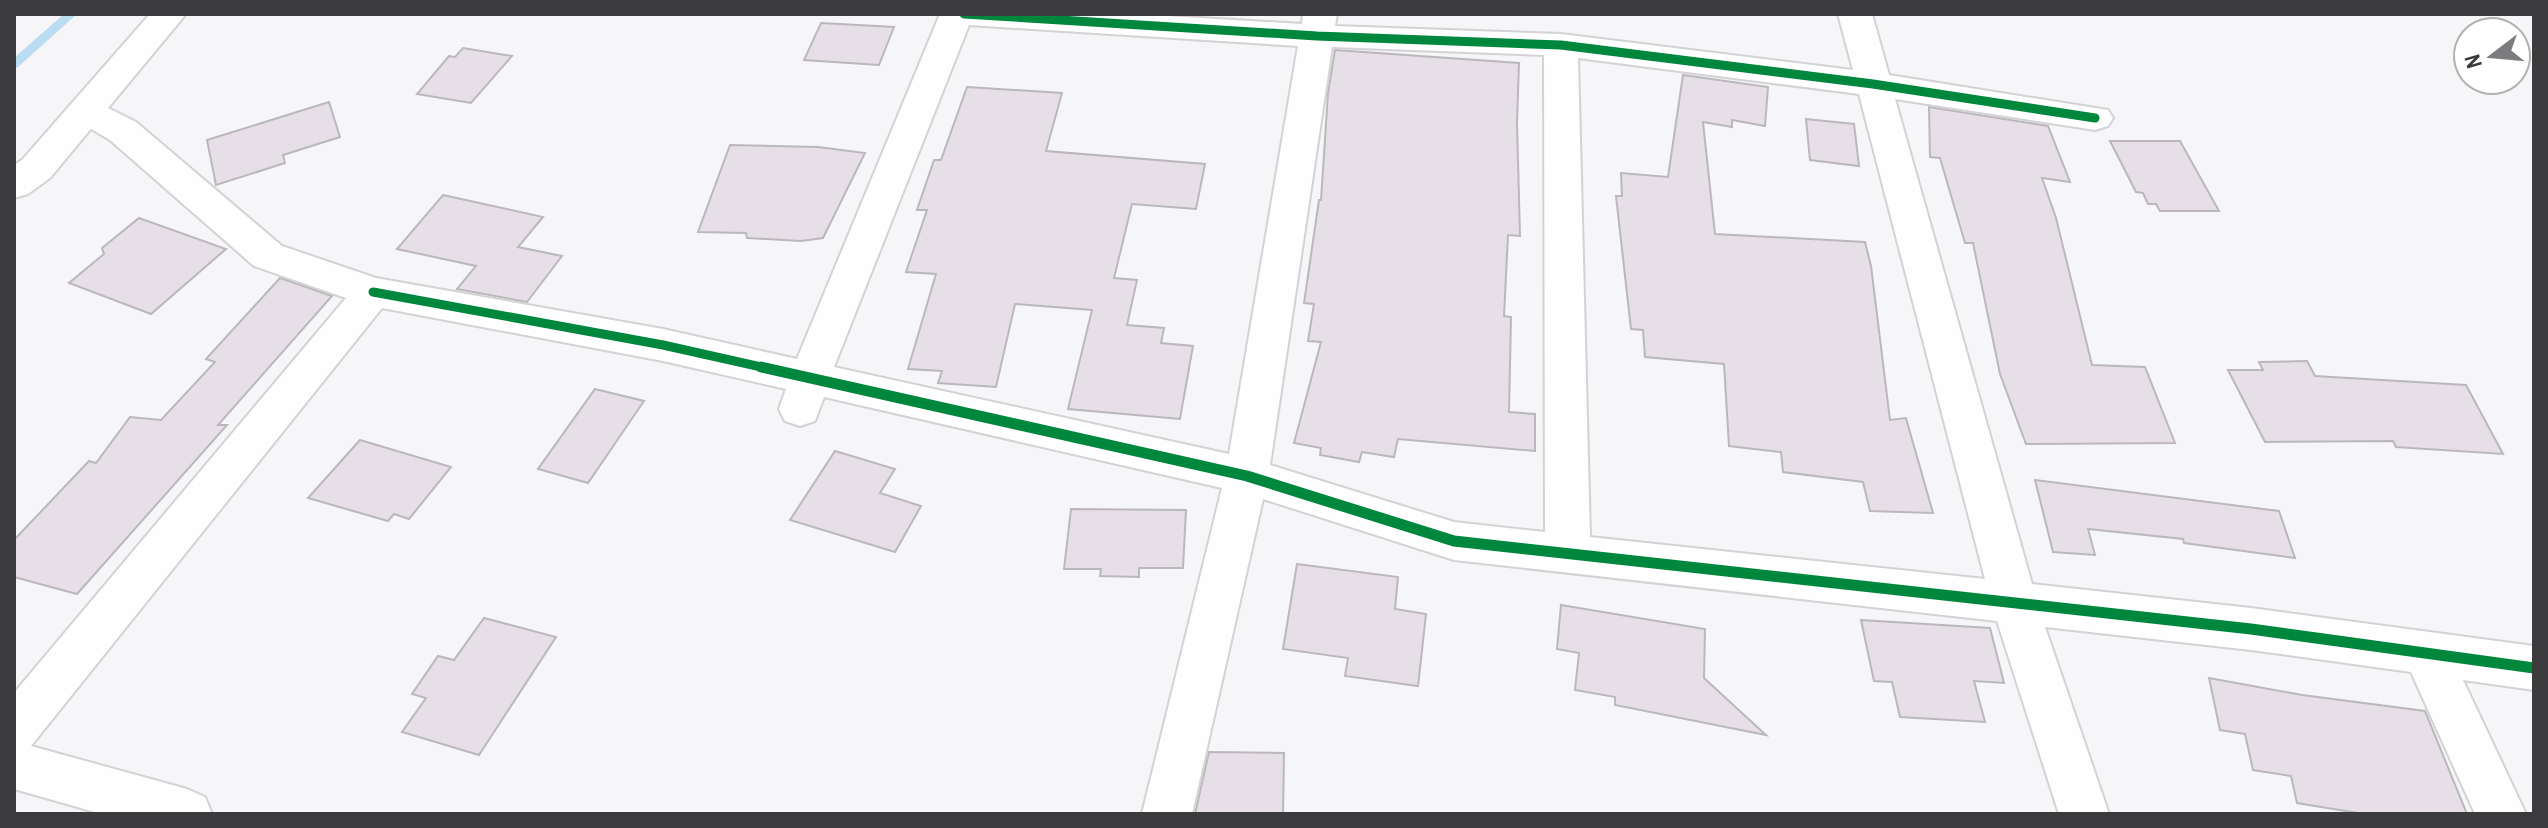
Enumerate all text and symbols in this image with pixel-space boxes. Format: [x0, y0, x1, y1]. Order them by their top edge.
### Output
north arrow [2452, 16, 2532, 96]
text: N [2457, 51, 2489, 72]

